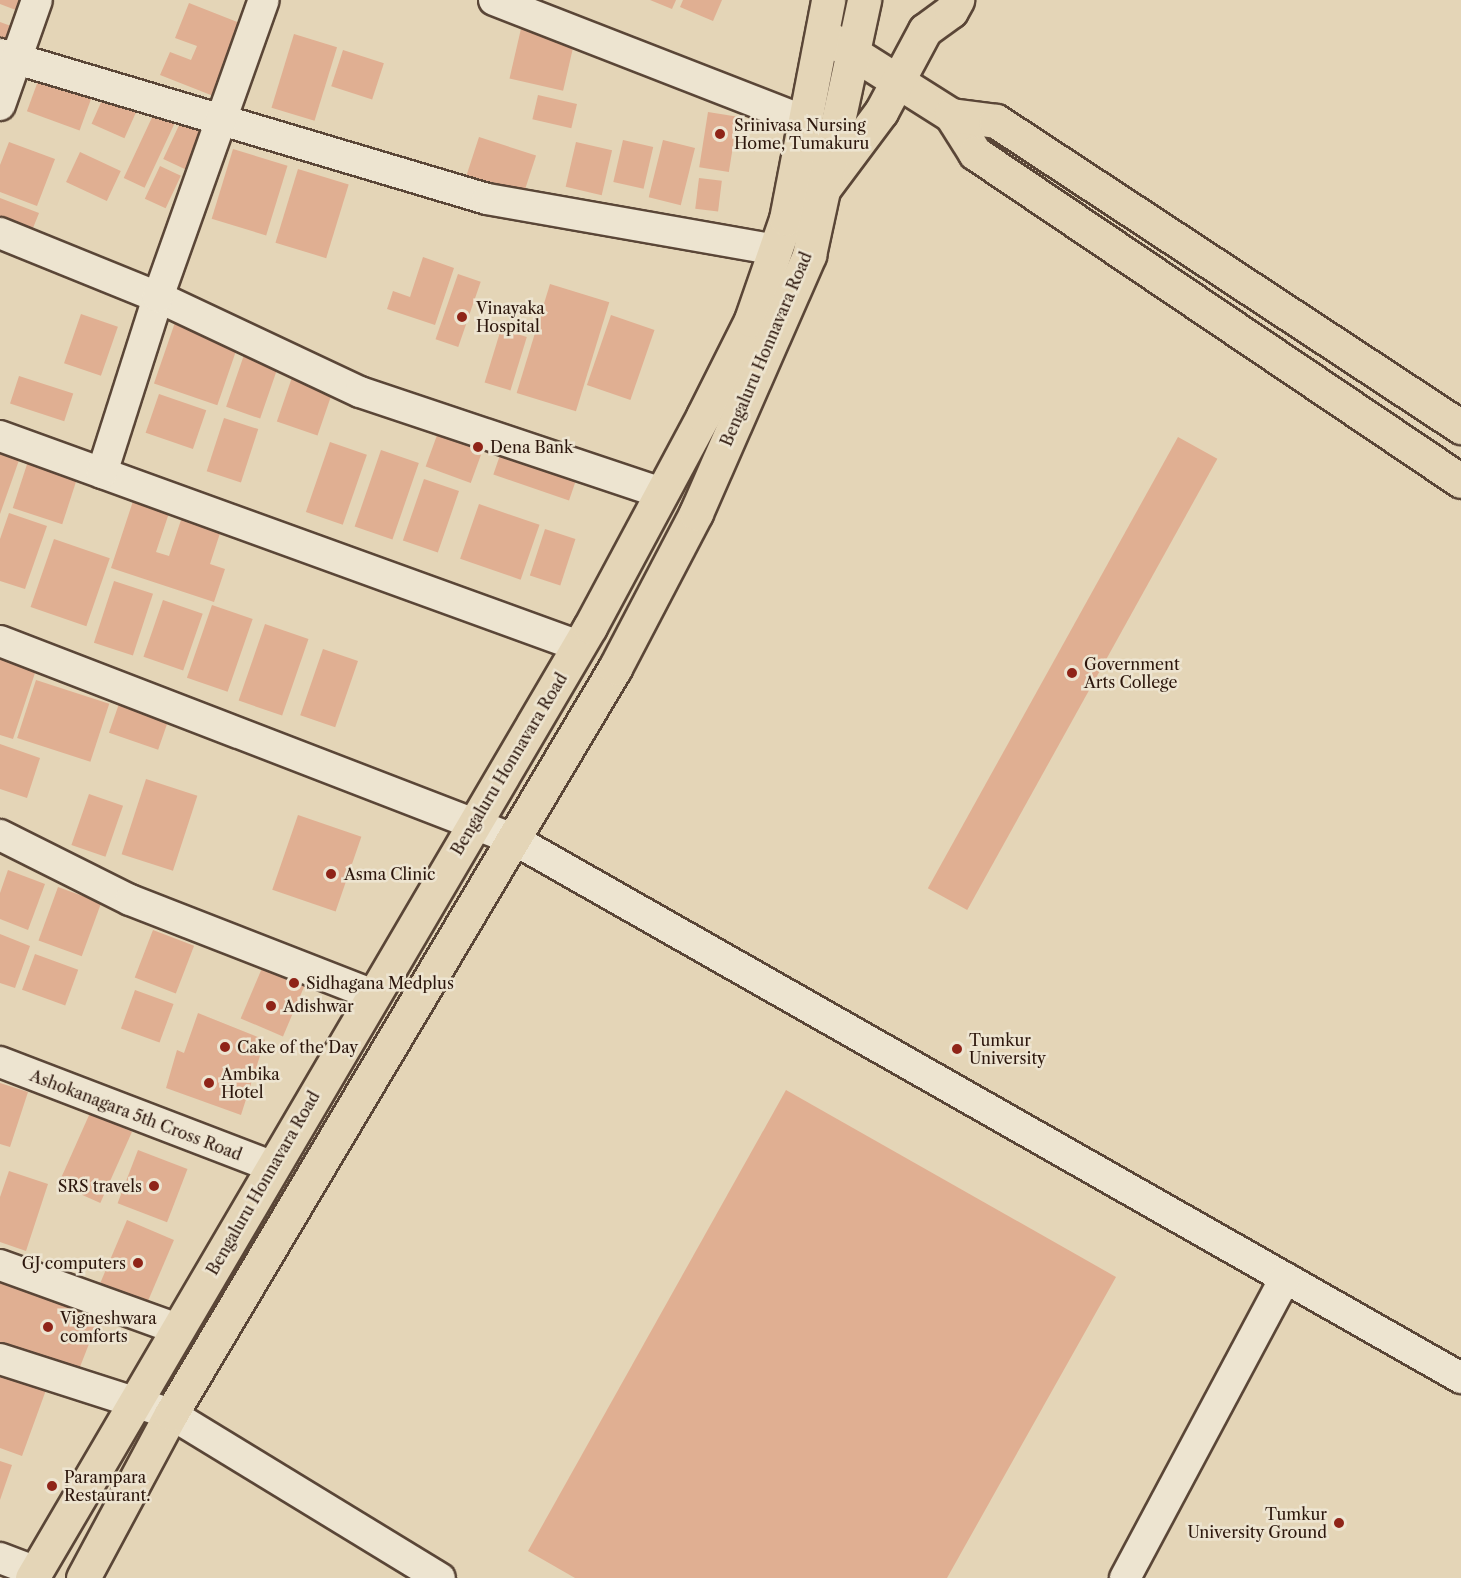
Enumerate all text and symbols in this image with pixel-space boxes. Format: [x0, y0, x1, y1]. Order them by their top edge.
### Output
place label: Srinivasa Nursing Home, Tumakuru [734, 115, 870, 153]
marker: Srinivasa Nursing Home, Tumakuru [711, 125, 729, 143]
street label: Bengaluru Honnavara Road [716, 249, 816, 449]
place label: Vinayaka Hospital [476, 298, 545, 336]
marker: Vinayaka Hospital [453, 308, 471, 326]
place label: Dena Bank [490, 437, 574, 457]
marker: Dena Bank [471, 440, 485, 454]
place label: Government Arts College [1084, 654, 1180, 692]
marker: Government Arts College [1065, 666, 1079, 680]
street label: Bengaluru Honnavara Road [447, 669, 571, 859]
place label: Asma Clinic [344, 864, 436, 884]
marker: Asma Clinic [322, 865, 340, 883]
place label: Sidhagana Medplus [306, 973, 454, 993]
marker: Sidhagana Medplus [287, 976, 301, 990]
place label: Adishwar [283, 996, 354, 1016]
marker: Adishwar [264, 999, 278, 1013]
place label: Tumkur University [969, 1030, 1046, 1068]
place label: Cake of the Day [237, 1037, 358, 1057]
marker: Cake of the Day [218, 1040, 232, 1054]
marker: Tumkur University [950, 1042, 964, 1056]
place label: Ambika Hotel [221, 1064, 280, 1102]
street label: Ashokanagara 5th Cross Road [27, 1066, 245, 1164]
marker: Ambika Hotel [202, 1076, 216, 1090]
street label: Bengaluru Honnavara Road [202, 1088, 324, 1278]
place label: SRS travels [58, 1176, 142, 1196]
marker: SRS travels [147, 1179, 161, 1193]
place label: GJ computers [22, 1253, 126, 1273]
marker: GJ computers [131, 1256, 145, 1270]
place label: Vigneshwara comforts [60, 1308, 157, 1346]
marker: Vigneshwara comforts [41, 1320, 55, 1334]
place label: Parampara Restaurant. [64, 1467, 150, 1505]
marker: Parampara Restaurant. [45, 1479, 59, 1493]
place label: Tumkur University Ground [1187, 1504, 1327, 1542]
marker: Tumkur University Ground [1332, 1516, 1346, 1530]

